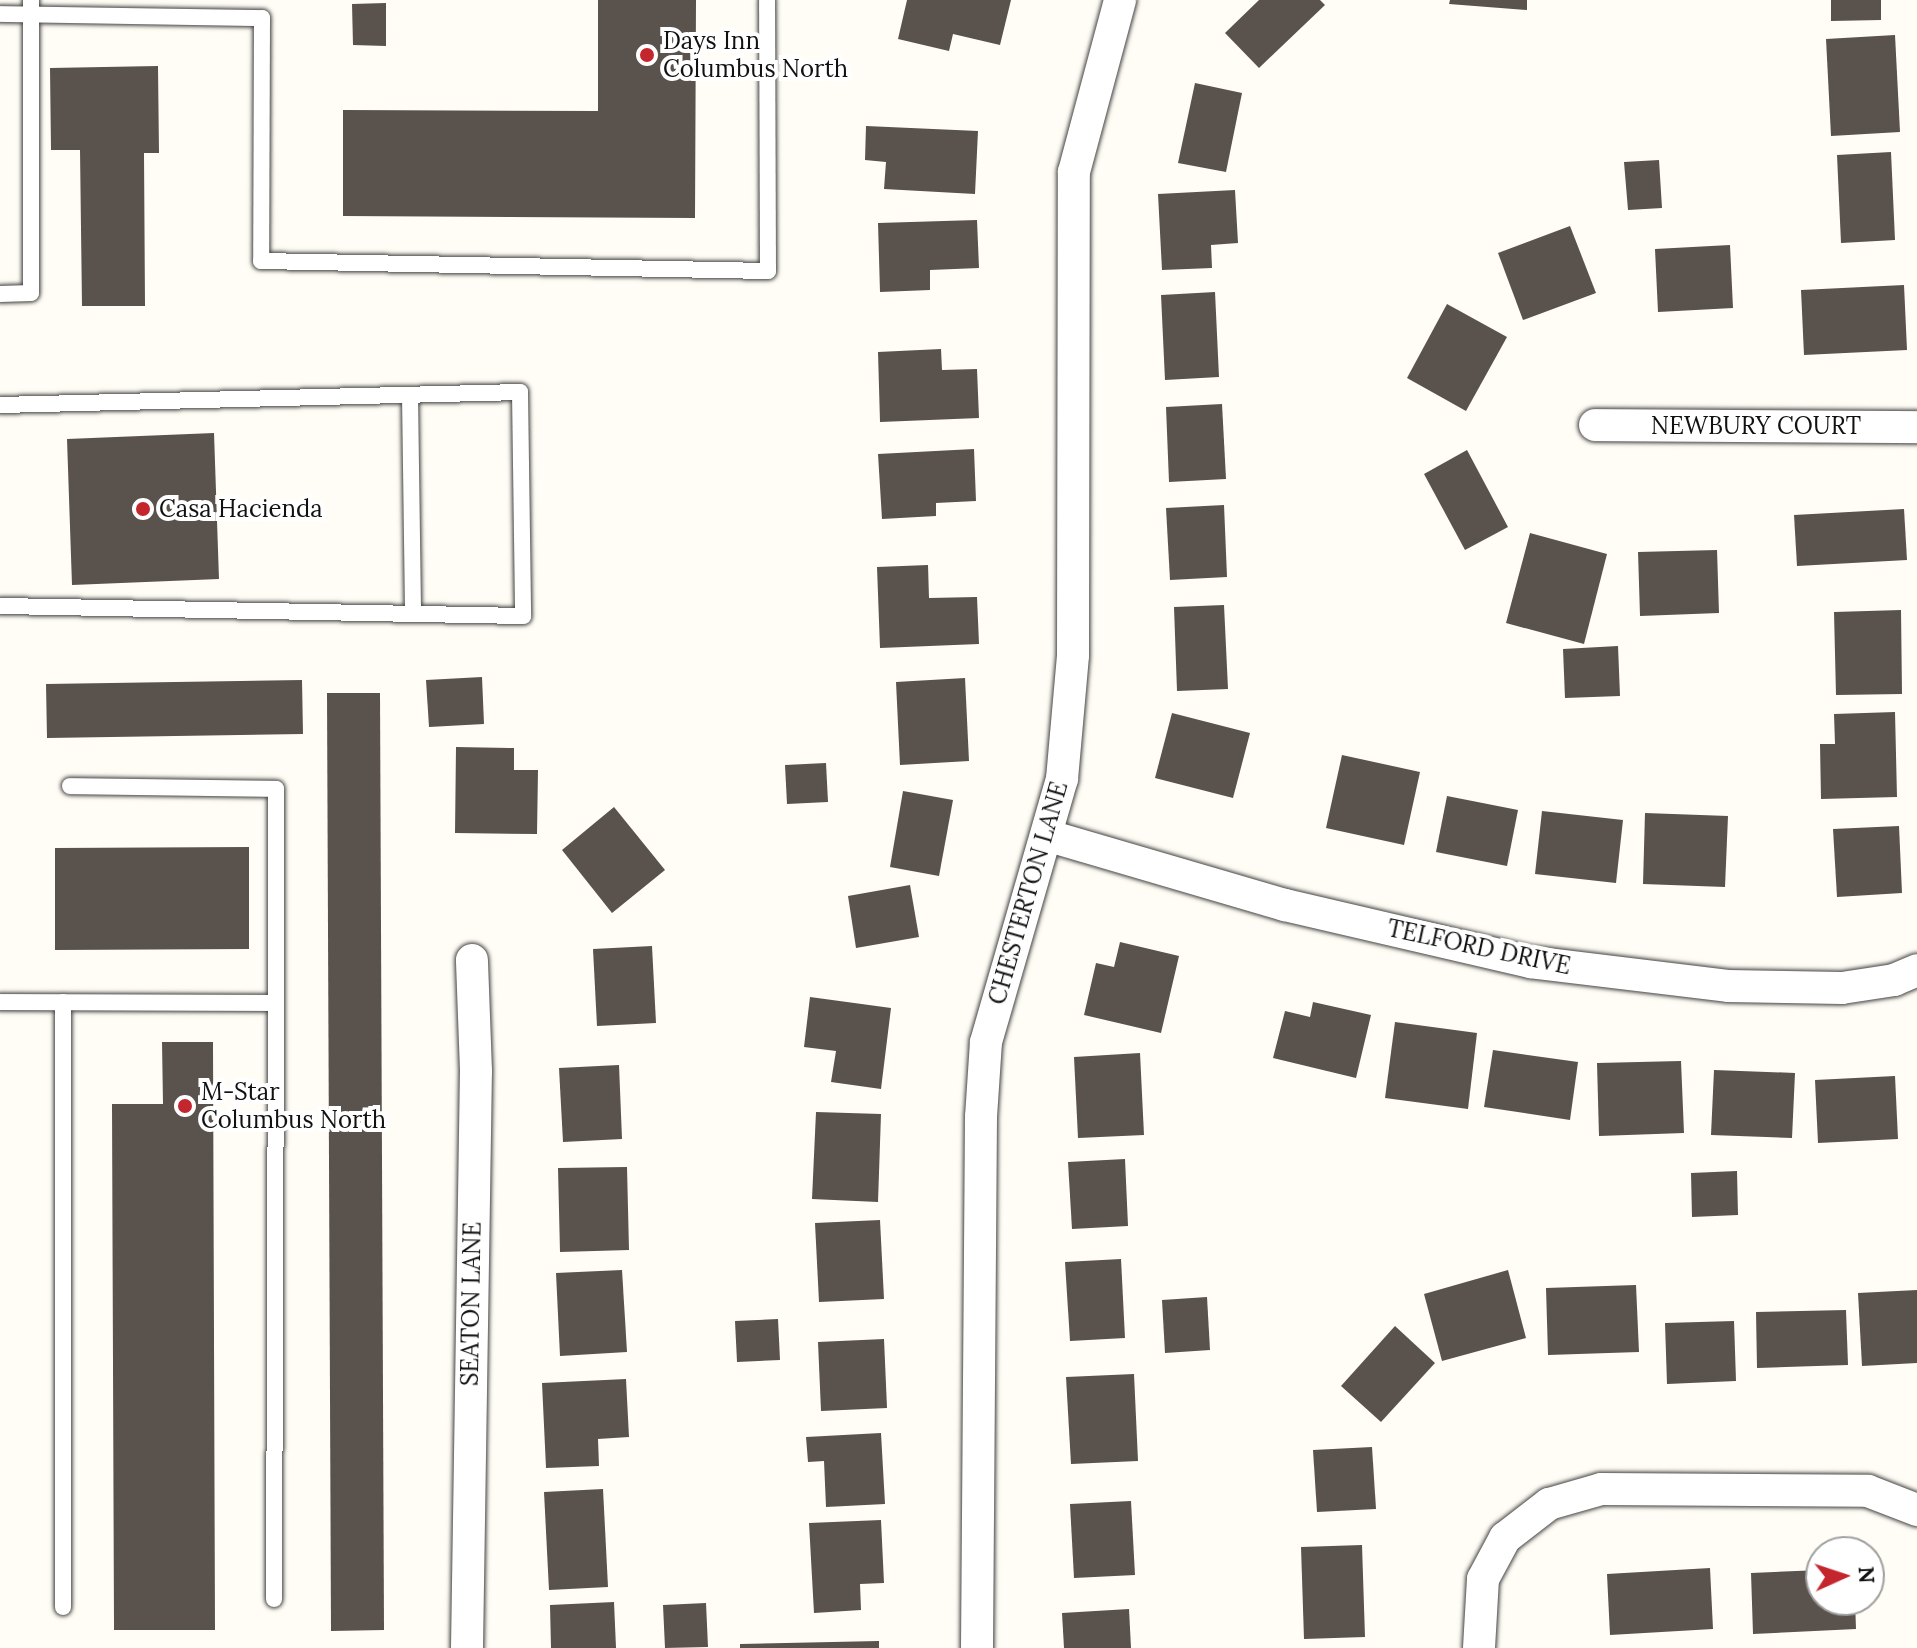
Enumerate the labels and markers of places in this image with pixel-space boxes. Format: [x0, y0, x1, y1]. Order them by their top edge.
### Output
place label: Days Inn Columbus North [663, 27, 848, 83]
marker: Days Inn Columbus North [638, 46, 656, 64]
place label: Casa Hacienda [159, 495, 323, 523]
marker: Casa Hacienda [134, 500, 152, 518]
place label: M-Star Columbus North [201, 1078, 386, 1134]
marker: M-Star Columbus North [176, 1097, 194, 1115]

